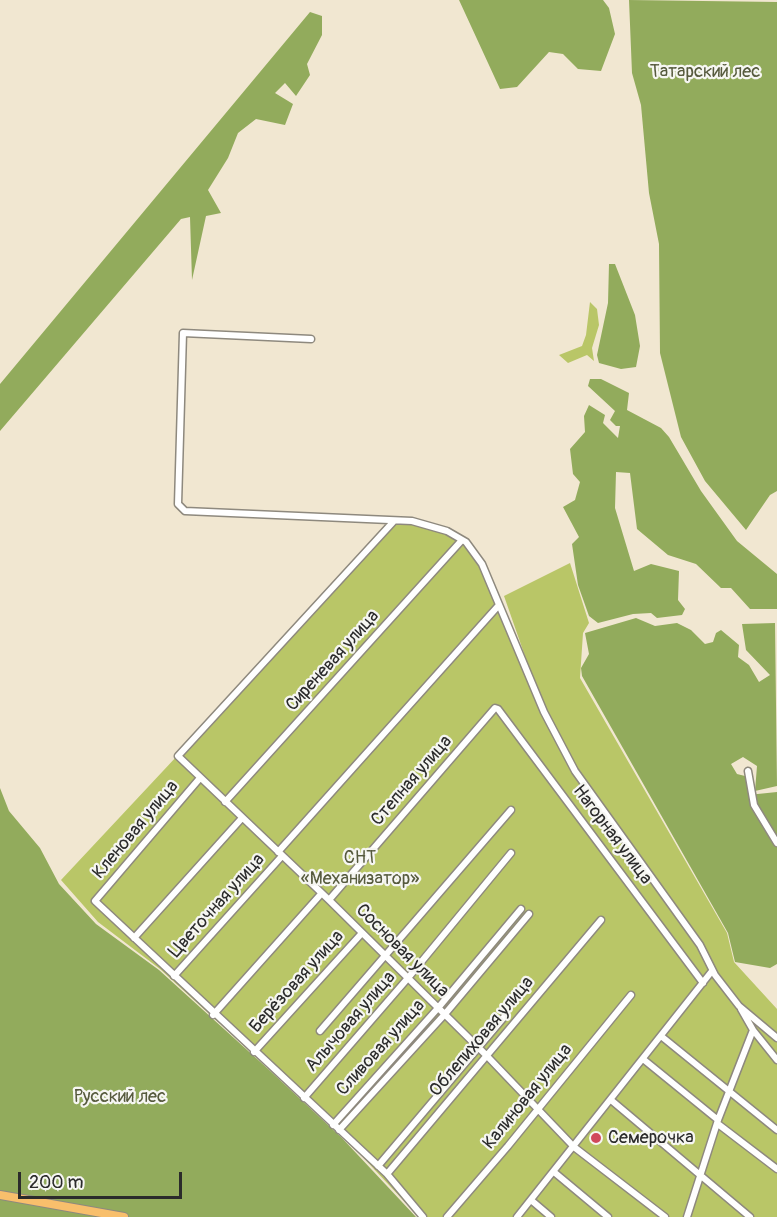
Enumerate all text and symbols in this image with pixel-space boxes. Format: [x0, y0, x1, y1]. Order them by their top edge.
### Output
park label: Татарский лес [650, 61, 760, 83]
street label: Сиреневая улица [282, 606, 384, 716]
street label: Степная улица [367, 731, 457, 831]
street label: Кленовая улица [89, 776, 183, 884]
street label: Нагорная улица [568, 781, 656, 889]
park label: СНТ «Механизатор» [301, 847, 419, 890]
street label: Цветочная улица [165, 849, 269, 963]
street label: Сосновая улица [351, 900, 453, 1002]
street label: Берёзовая улица [245, 926, 349, 1038]
street label: Алычовая улица [302, 967, 400, 1077]
street label: Облепиховая улица [425, 972, 539, 1102]
street label: Сливовая улица [332, 996, 430, 1100]
street label: Калиновая улица [479, 1040, 577, 1154]
park label: Русский лес [74, 1086, 166, 1108]
place label: Семерочка [608, 1127, 694, 1149]
marker: Семерочка [589, 1131, 603, 1145]
scale bar [21, 1160, 184, 1198]
text: 200 m [29, 1171, 84, 1194]

